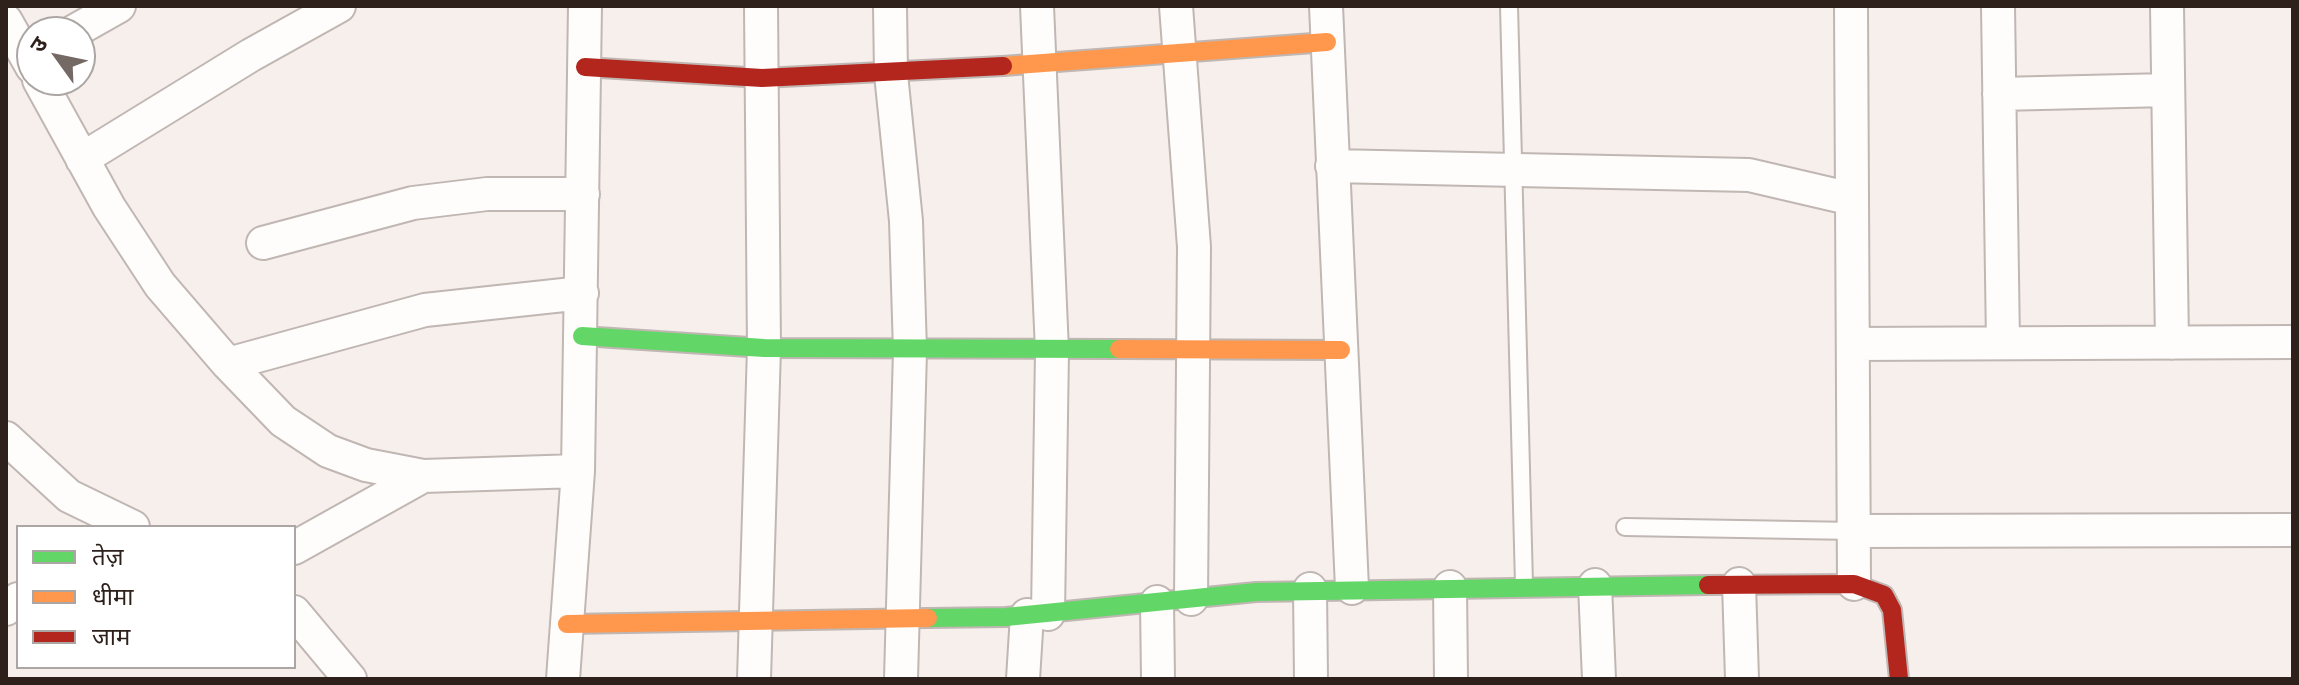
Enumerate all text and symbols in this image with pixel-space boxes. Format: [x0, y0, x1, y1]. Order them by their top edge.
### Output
north arrow [16, 16, 96, 96]
text: उ [21, 30, 54, 58]
legend [16, 525, 296, 669]
text: तेज़ [92, 539, 124, 572]
text: धीमा [92, 579, 134, 612]
text: जाम [92, 619, 130, 652]

